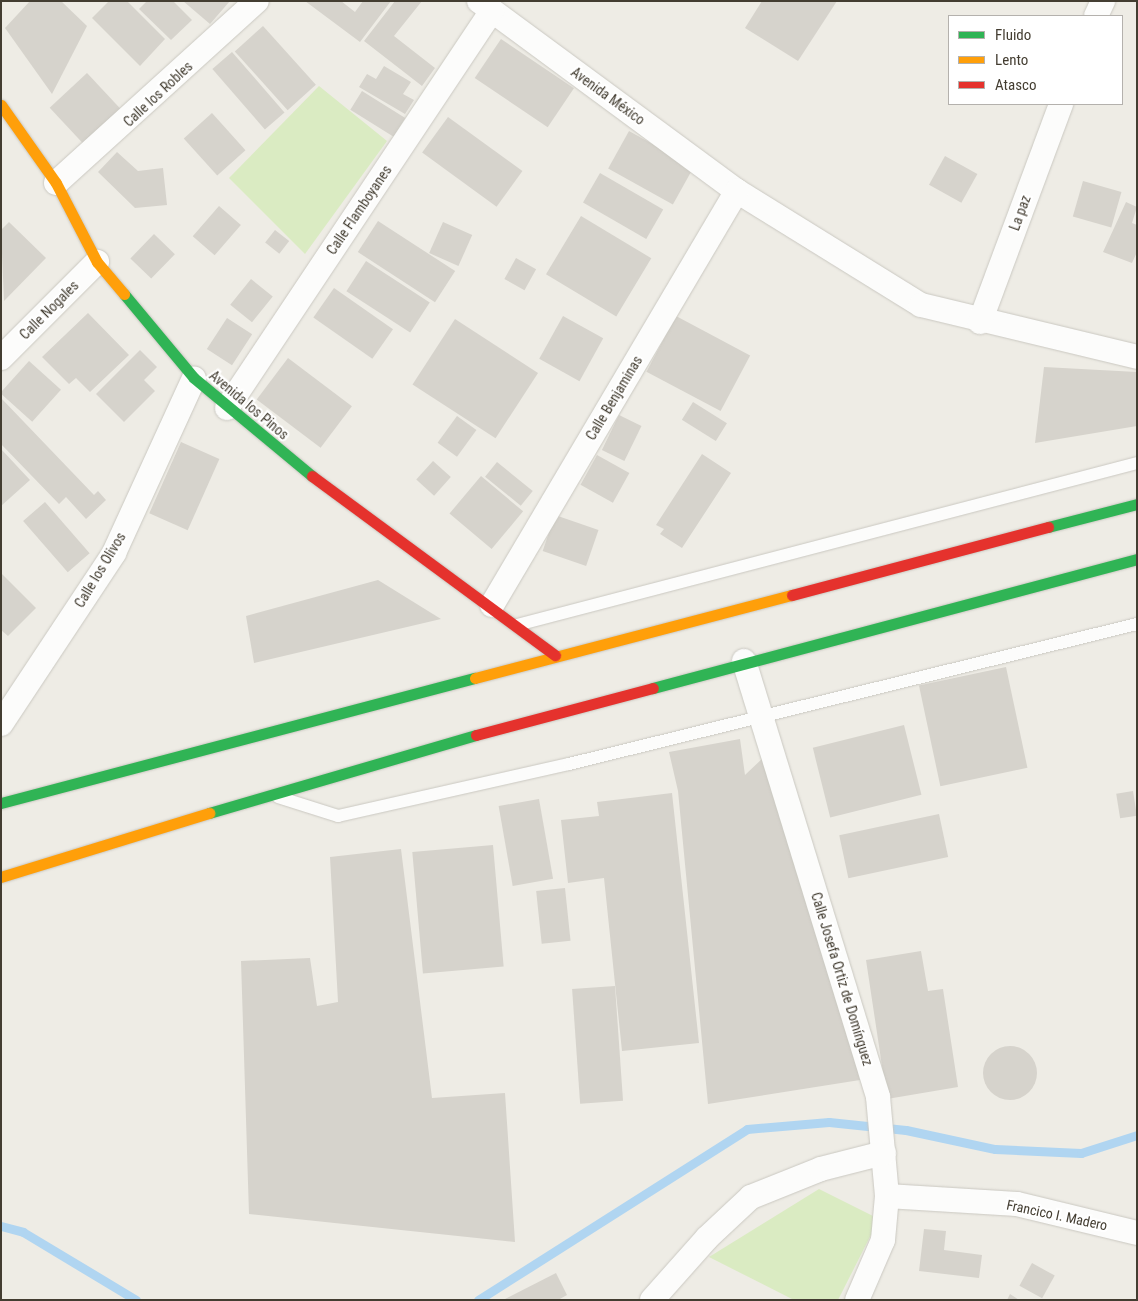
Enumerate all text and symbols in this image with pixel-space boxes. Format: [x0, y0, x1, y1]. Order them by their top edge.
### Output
legend [948, 15, 1123, 105]
text: Fluido [995, 26, 1031, 44]
text: Lento [995, 51, 1028, 69]
street label: Calle los Robles [120, 58, 196, 130]
street label: Avenida México [568, 64, 648, 128]
text: Atasco [995, 76, 1036, 94]
street label: Calle Flamboyanes [323, 162, 395, 258]
street label: La paz [1006, 193, 1034, 233]
street label: Calle Nogales [16, 277, 82, 343]
street label: Calle Benjaminas [582, 353, 646, 443]
street label: Avenida los Pinos [206, 367, 292, 443]
street label: Calle los Olivos [71, 529, 129, 611]
street label: Calle Josefa Ortiz de Domínguez [808, 890, 876, 1068]
street label: Francico I. Madero [1005, 1196, 1109, 1234]

